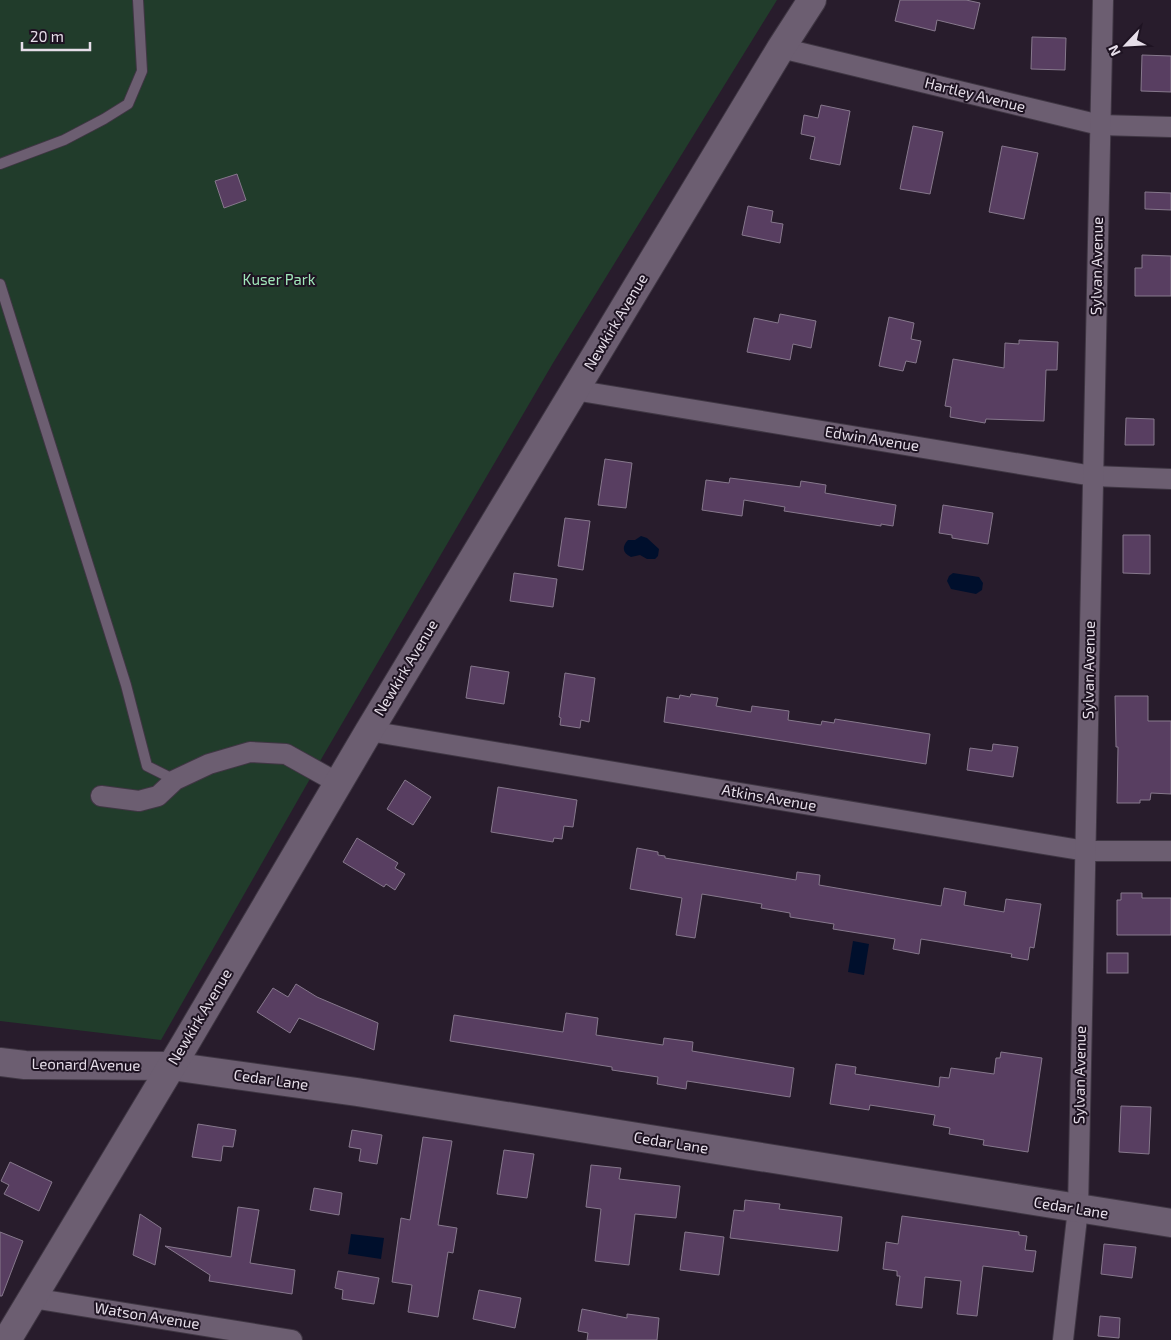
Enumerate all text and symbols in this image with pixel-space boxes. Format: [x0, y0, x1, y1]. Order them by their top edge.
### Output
scale bar [22, 20, 90, 52]
north arrow [1101, 20, 1151, 70]
text: 20 m [30, 27, 64, 45]
text: N [1104, 43, 1124, 59]
street label: Hartley Avenue [923, 73, 1028, 115]
street label: Sylvan Avenue [1086, 217, 1106, 315]
park label: Kuser Park [243, 270, 316, 288]
street label: Newkirk Avenue [579, 270, 651, 373]
street label: Edwin Avenue [824, 422, 921, 454]
street label: Newkirk Avenue [369, 616, 441, 719]
street label: Sylvan Avenue [1078, 621, 1098, 719]
street label: Atkins Avenue [720, 780, 818, 814]
street label: Newkirk Avenue [163, 965, 235, 1068]
street label: Sylvan Avenue [1069, 1026, 1089, 1124]
street label: Leonard Avenue [31, 1054, 141, 1074]
street label: Cedar Lane [233, 1065, 310, 1093]
street label: Cedar Lane [633, 1127, 710, 1157]
street label: Cedar Lane [1033, 1192, 1110, 1222]
street label: Watson Avenue [93, 1298, 201, 1332]

